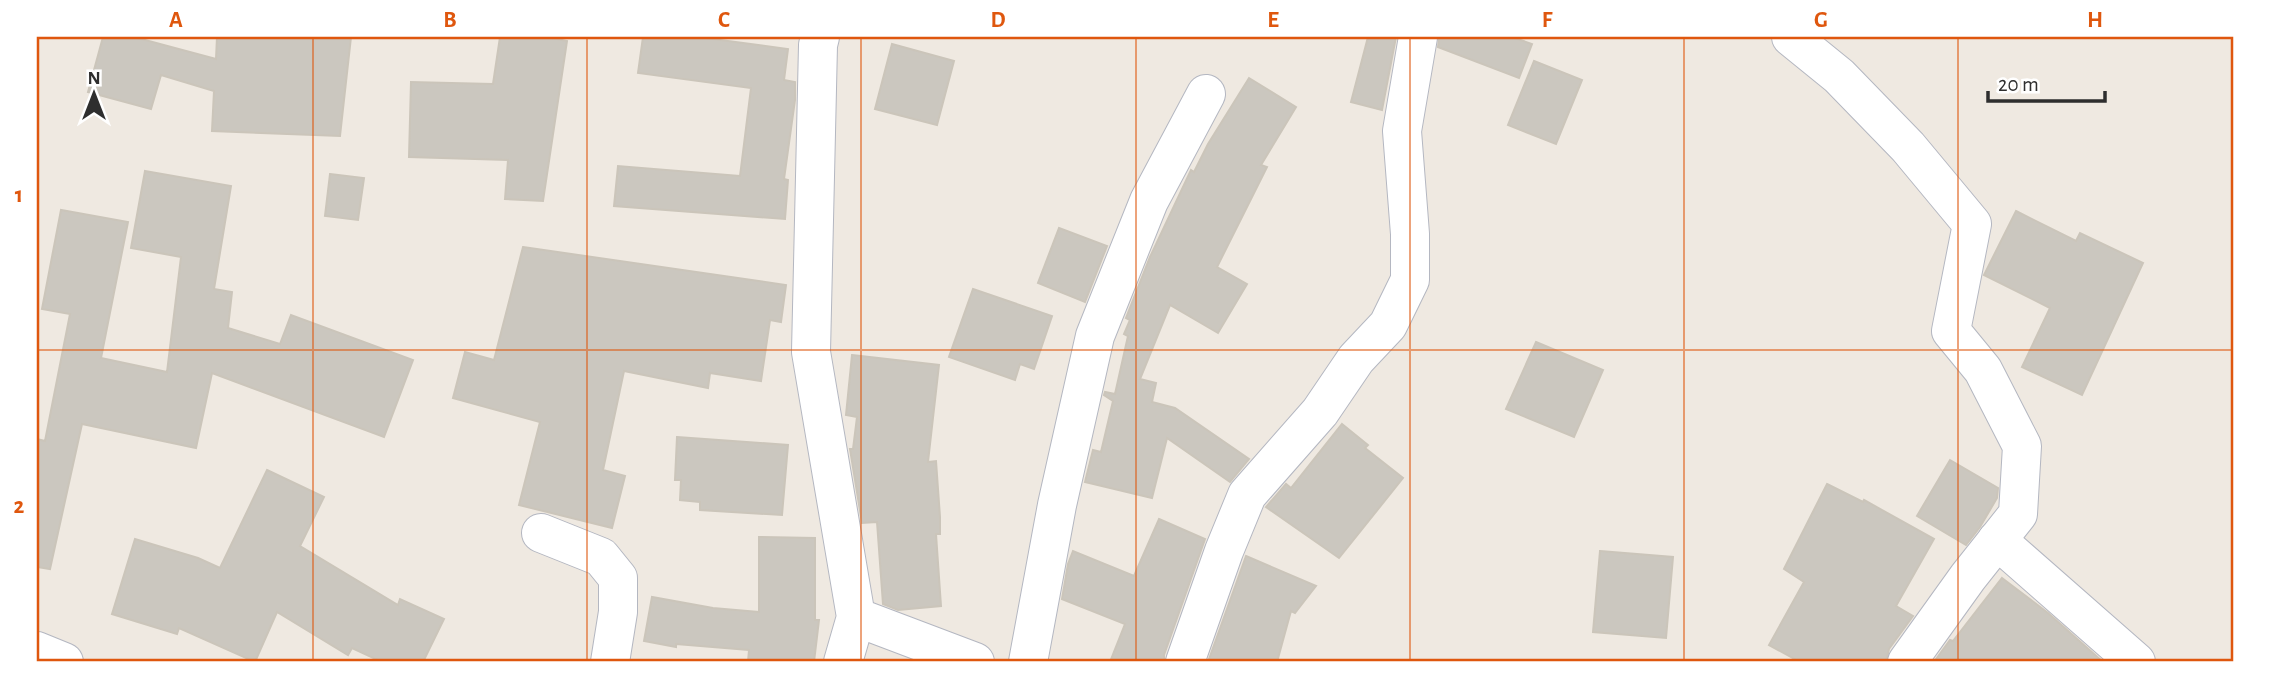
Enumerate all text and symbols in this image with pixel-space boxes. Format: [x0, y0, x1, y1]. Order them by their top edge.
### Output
text: A [169, 9, 183, 32]
text: B [443, 9, 457, 32]
text: C [718, 9, 730, 32]
text: D [990, 9, 1006, 32]
text: E [1267, 9, 1279, 32]
text: F [1542, 9, 1553, 32]
text: G [1814, 9, 1828, 32]
text: H [2087, 9, 2103, 32]
north arrow [60, 60, 130, 130]
scale bar [1988, 60, 2105, 104]
text: N [87, 69, 101, 88]
text: 20 m [1998, 74, 2039, 95]
text: 1 [15, 184, 23, 207]
text: 2 [14, 495, 25, 518]

